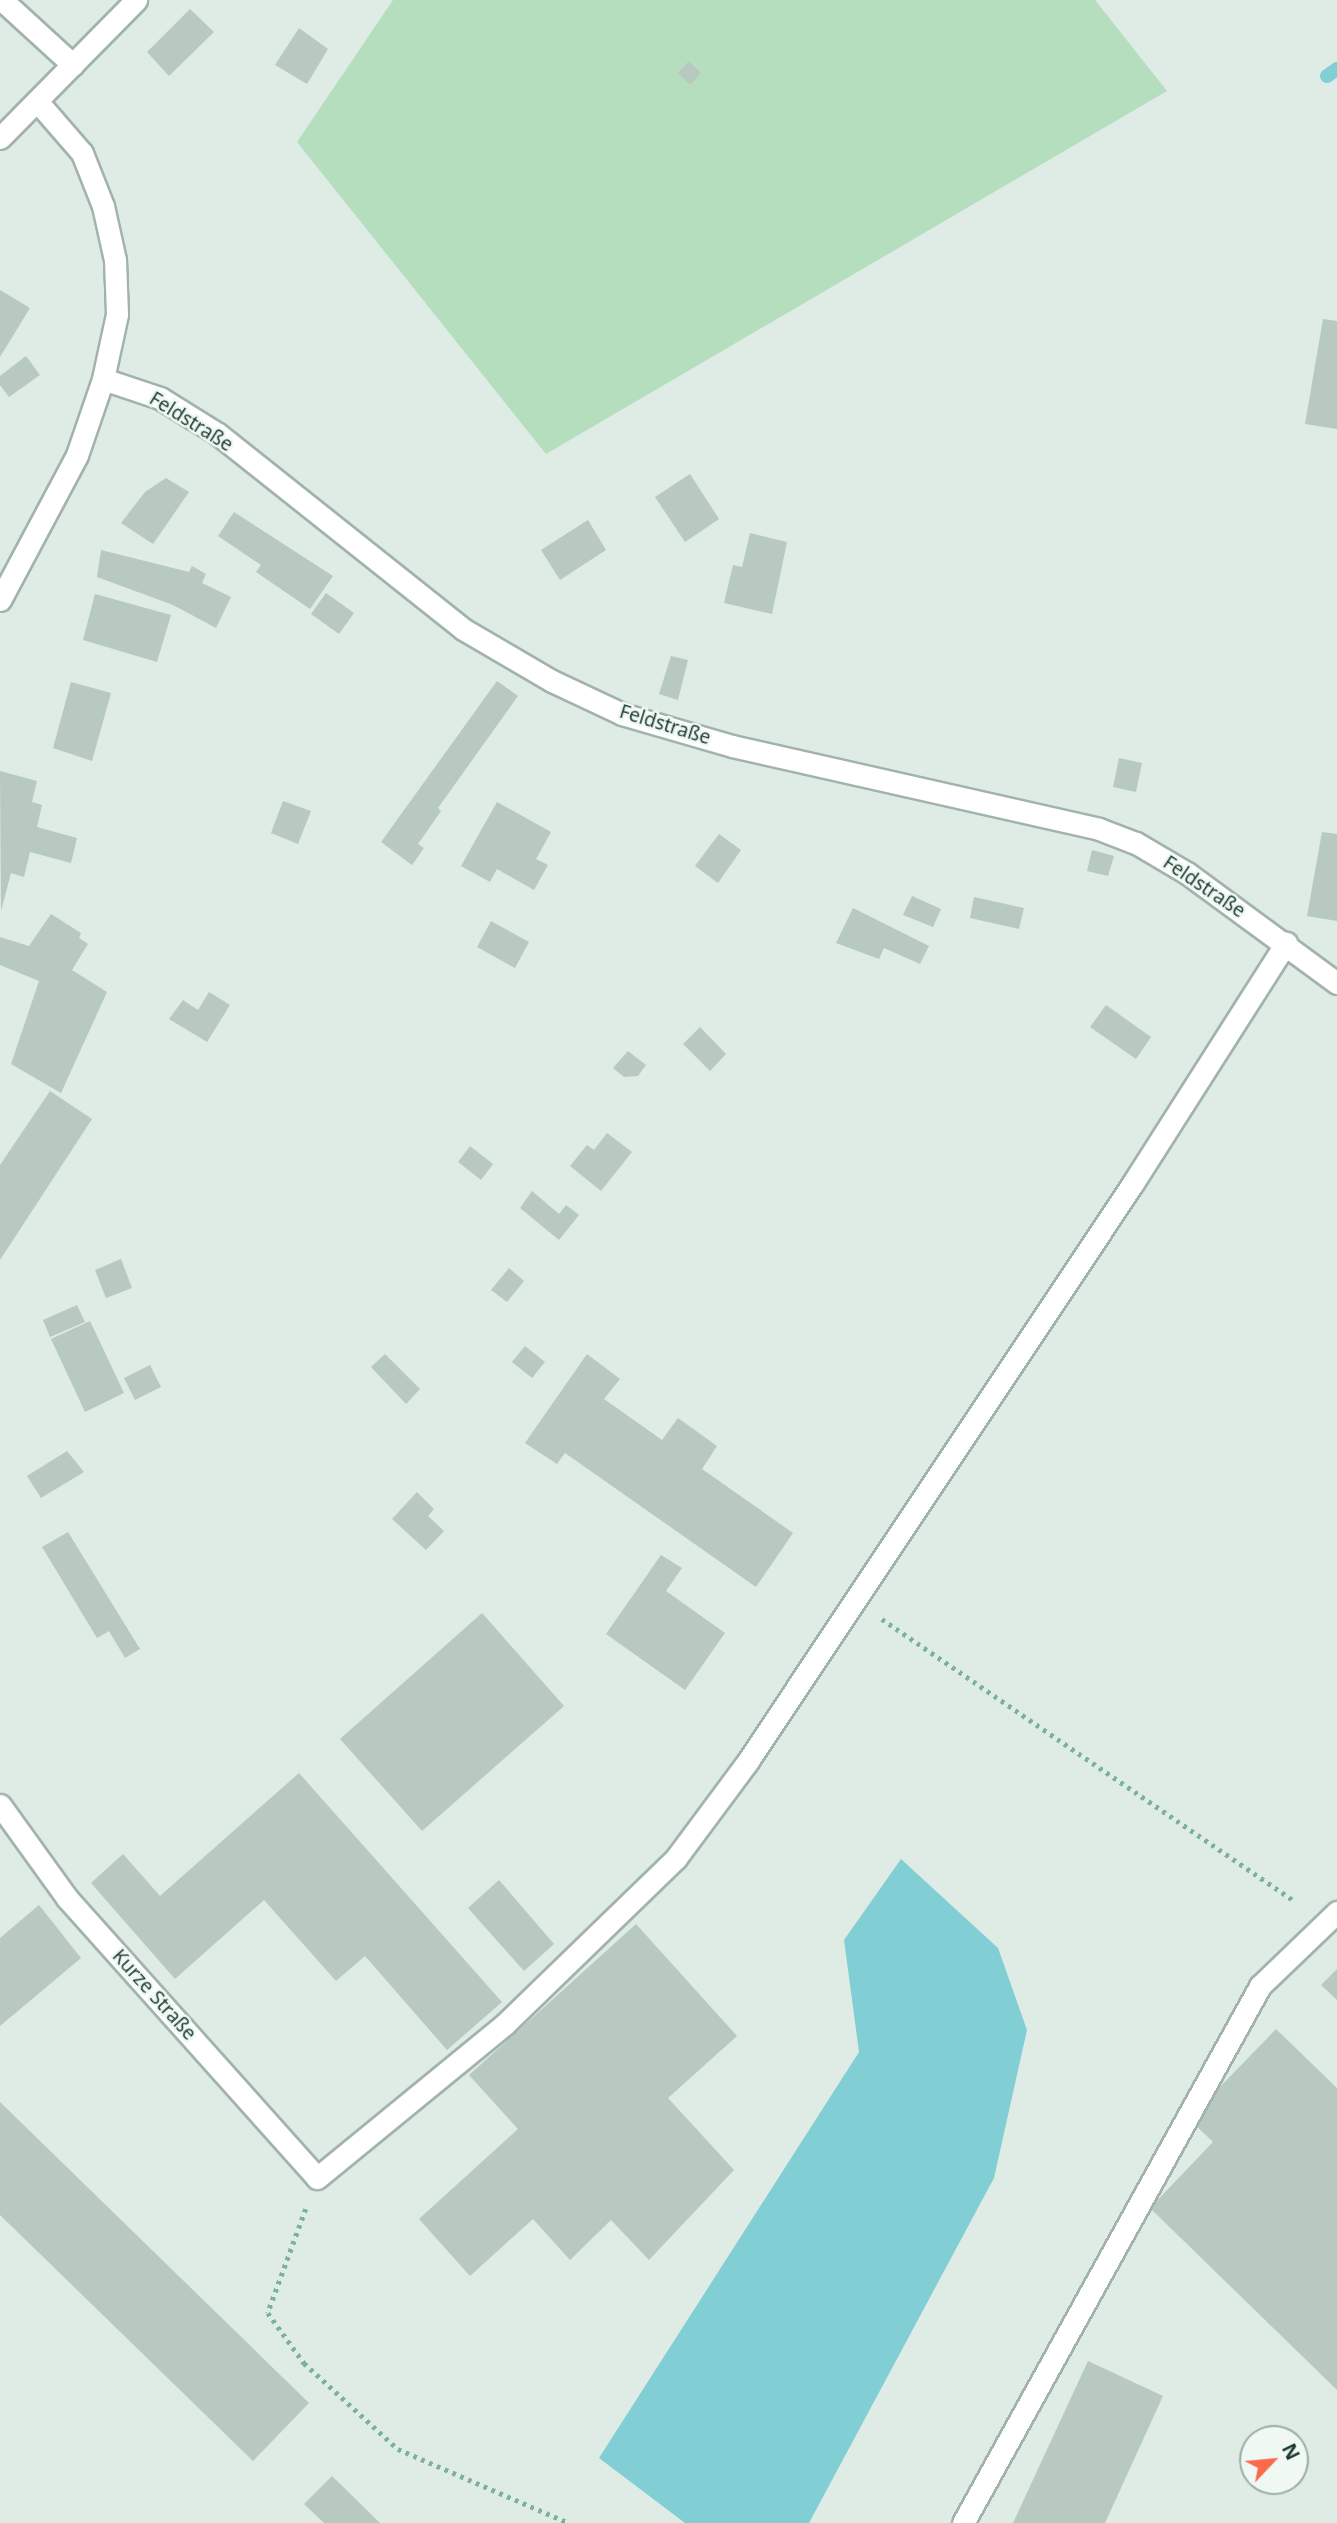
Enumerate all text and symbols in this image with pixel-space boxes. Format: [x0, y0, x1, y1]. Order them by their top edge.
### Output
street label: Feldstraße [145, 387, 237, 457]
street label: Feldstraße [617, 700, 713, 750]
street label: Feldstraße [1159, 851, 1249, 923]
street label: Kurze Straße [107, 1945, 201, 2045]
north arrow [1239, 2425, 1309, 2495]
text: N [1276, 2439, 1306, 2464]

